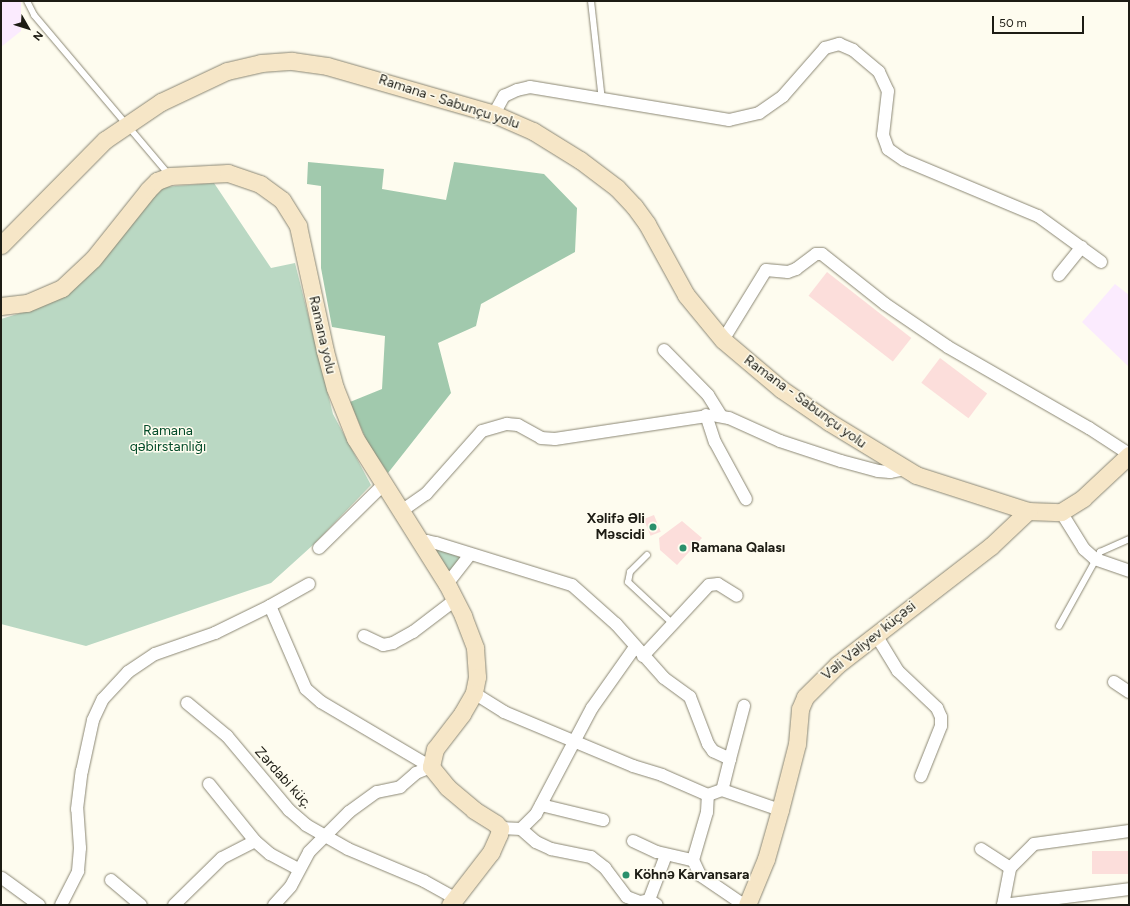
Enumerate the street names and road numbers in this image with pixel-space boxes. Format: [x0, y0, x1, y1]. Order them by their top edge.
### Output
street label: Ramana - Sabunçu yolu [376, 71, 522, 133]
street label: Ramana yolu [305, 294, 339, 376]
street label: Ramana - Sabunçu yolu [740, 352, 870, 452]
street label: Vəli Vəliyev küçəsi [819, 598, 919, 684]
street label: Zərdabi küç. [251, 744, 315, 812]

